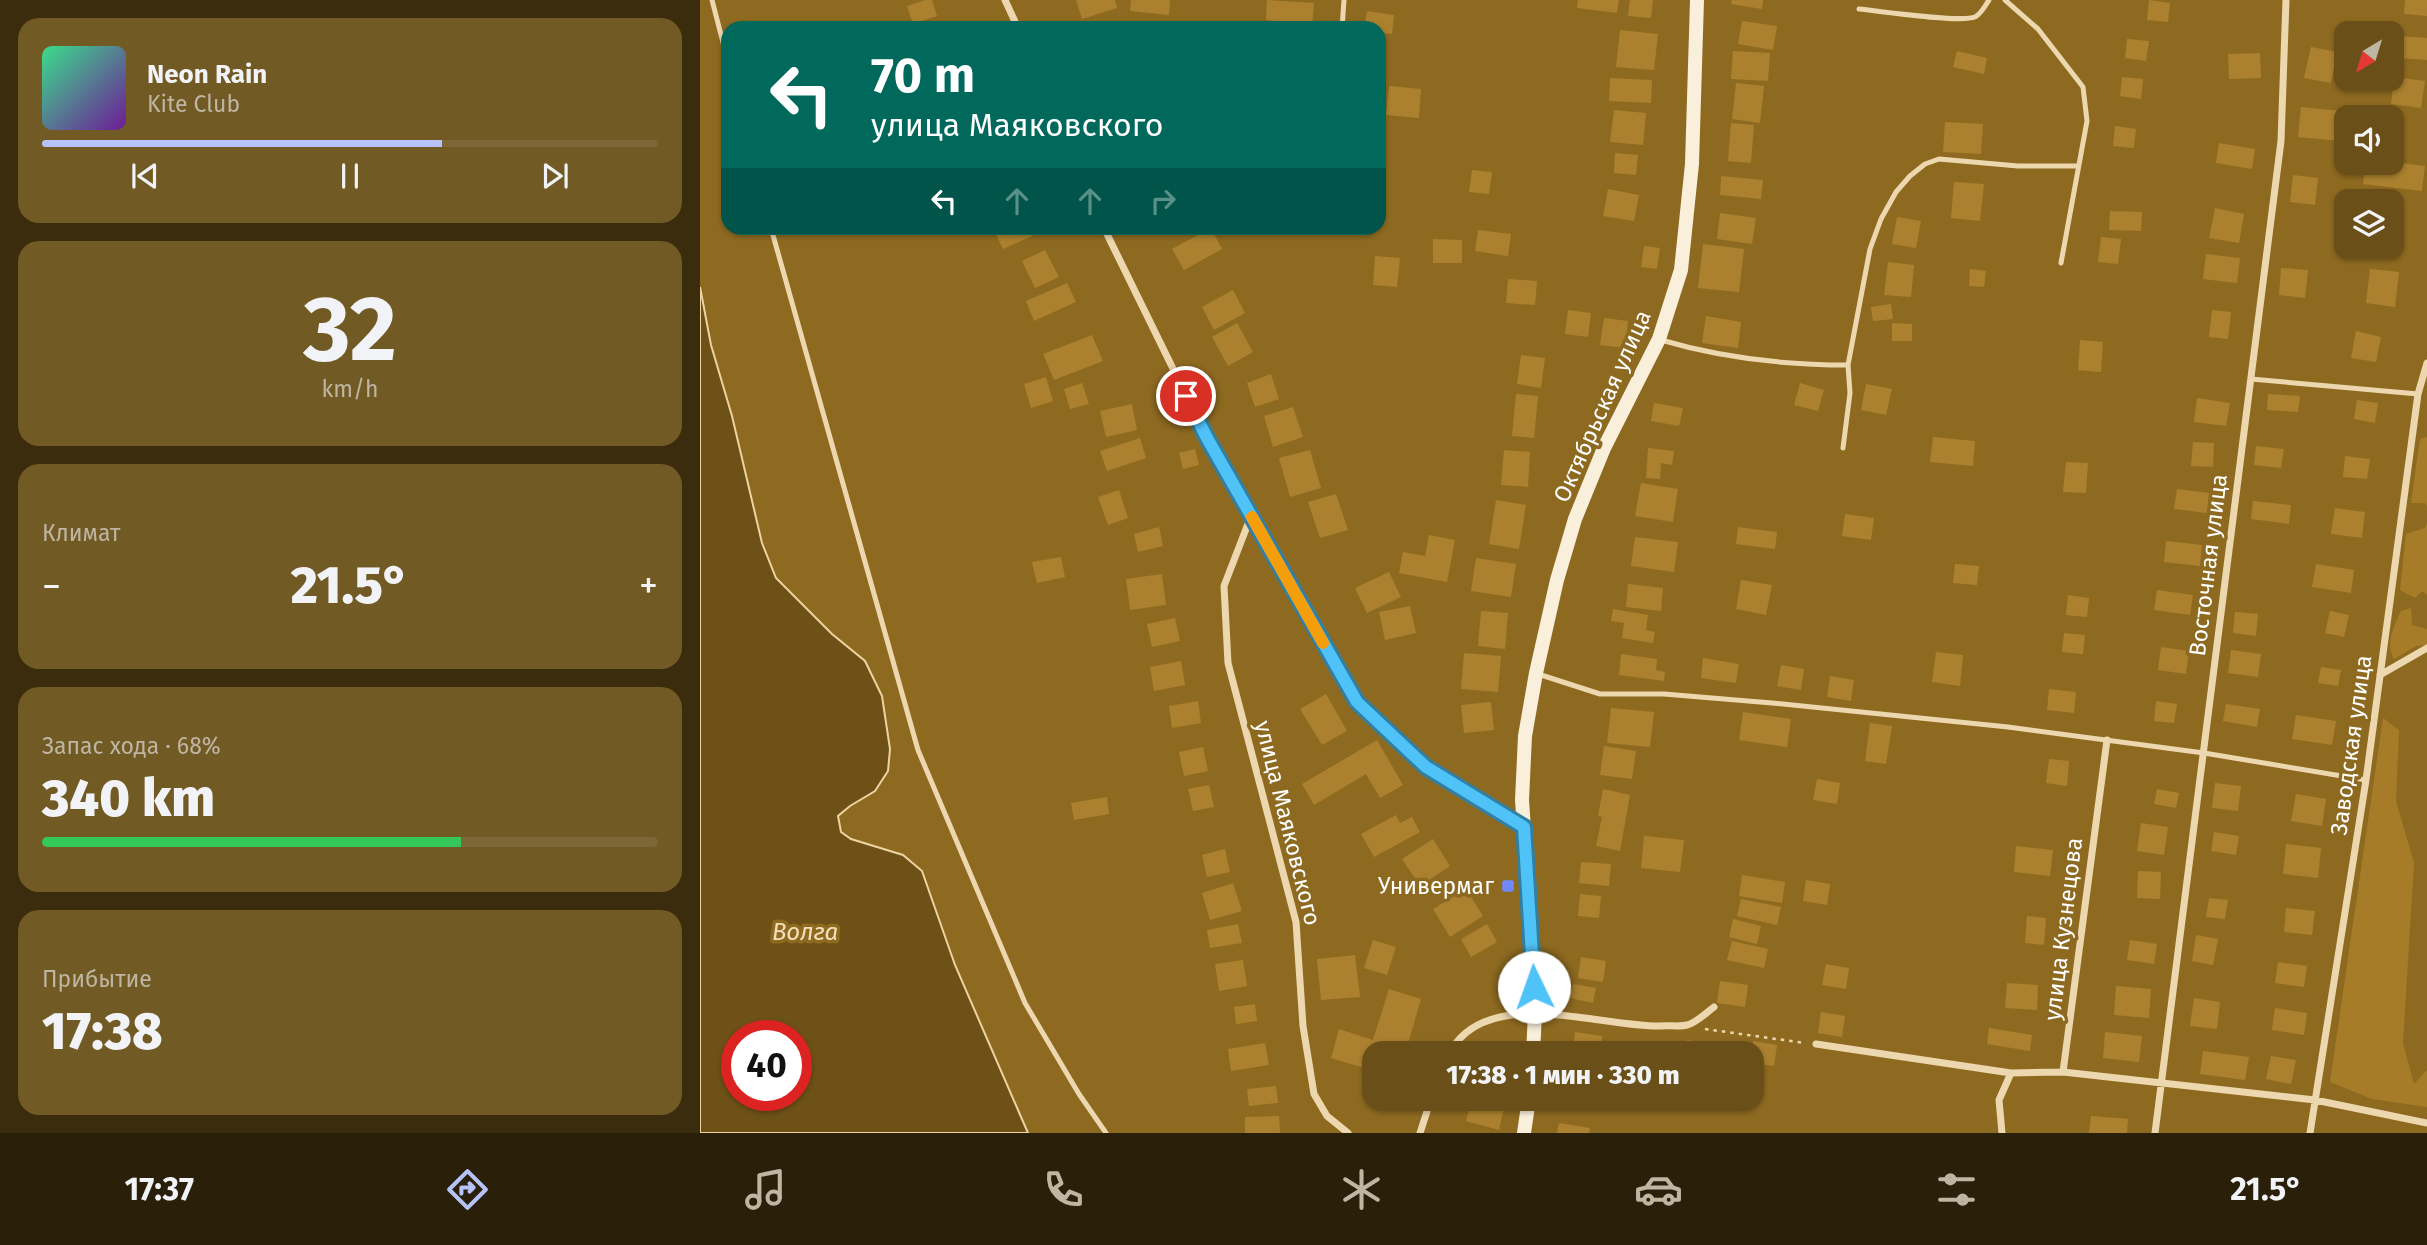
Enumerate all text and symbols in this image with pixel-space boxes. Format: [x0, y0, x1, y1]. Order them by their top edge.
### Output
north arrow [2334, 21, 2404, 91]
map controls [2334, 21, 2404, 259]
text: 70 m [871, 46, 975, 105]
icon: left [756, 49, 847, 140]
text: Neon Rain [147, 59, 267, 90]
text: Kite Club [147, 90, 240, 118]
button: sound [2334, 105, 2404, 175]
text: улица Маяковского [871, 106, 1163, 144]
icon: previous [126, 157, 164, 195]
icon: pause [331, 157, 369, 195]
icon: next [536, 157, 574, 195]
icon: left [925, 182, 963, 220]
icon: ahead [998, 182, 1036, 220]
icon: ahead [1071, 182, 1109, 220]
icon: right [1144, 182, 1182, 220]
button: layers [2334, 189, 2404, 259]
text: 32 [303, 275, 397, 384]
street label: Октябрьская улица [1547, 306, 1657, 506]
pin [1156, 366, 1216, 426]
text: km/h [322, 375, 378, 403]
icon: arrive [1167, 377, 1205, 415]
street label: Восточная улица [2183, 472, 2233, 658]
text: Климат [42, 519, 120, 547]
text: 21.5° [291, 554, 409, 617]
text: − [42, 563, 61, 609]
text: + [639, 563, 658, 609]
street label: Заводская улица [2325, 653, 2377, 837]
street label: улица Маяковского [1249, 718, 1327, 928]
text: Запас хода · 68% [42, 732, 221, 760]
text: 340 km [42, 767, 215, 830]
street label: улица Кузнецова [2038, 836, 2088, 1022]
place label: Универмаг [1378, 872, 1494, 900]
marker: Универмаг [1500, 878, 1516, 894]
water label: Волга [772, 918, 838, 946]
position arrow [1497, 950, 1571, 1024]
text: Прибытие [42, 965, 152, 993]
text: 17:38 [42, 1000, 163, 1063]
speed limit sign: 40 [721, 1020, 812, 1111]
text: 17:38 · 1 мин · 330 m [1446, 1060, 1680, 1091]
icon: directions [443, 1165, 492, 1214]
icon: music [741, 1165, 790, 1214]
icon: phone [1039, 1165, 1088, 1214]
icon: climate [1337, 1165, 1386, 1214]
icon: car [1634, 1165, 1683, 1214]
icon: filters [1932, 1165, 1981, 1214]
text: 17:37 [124, 1170, 194, 1208]
text: 21.5° [2230, 1170, 2302, 1208]

